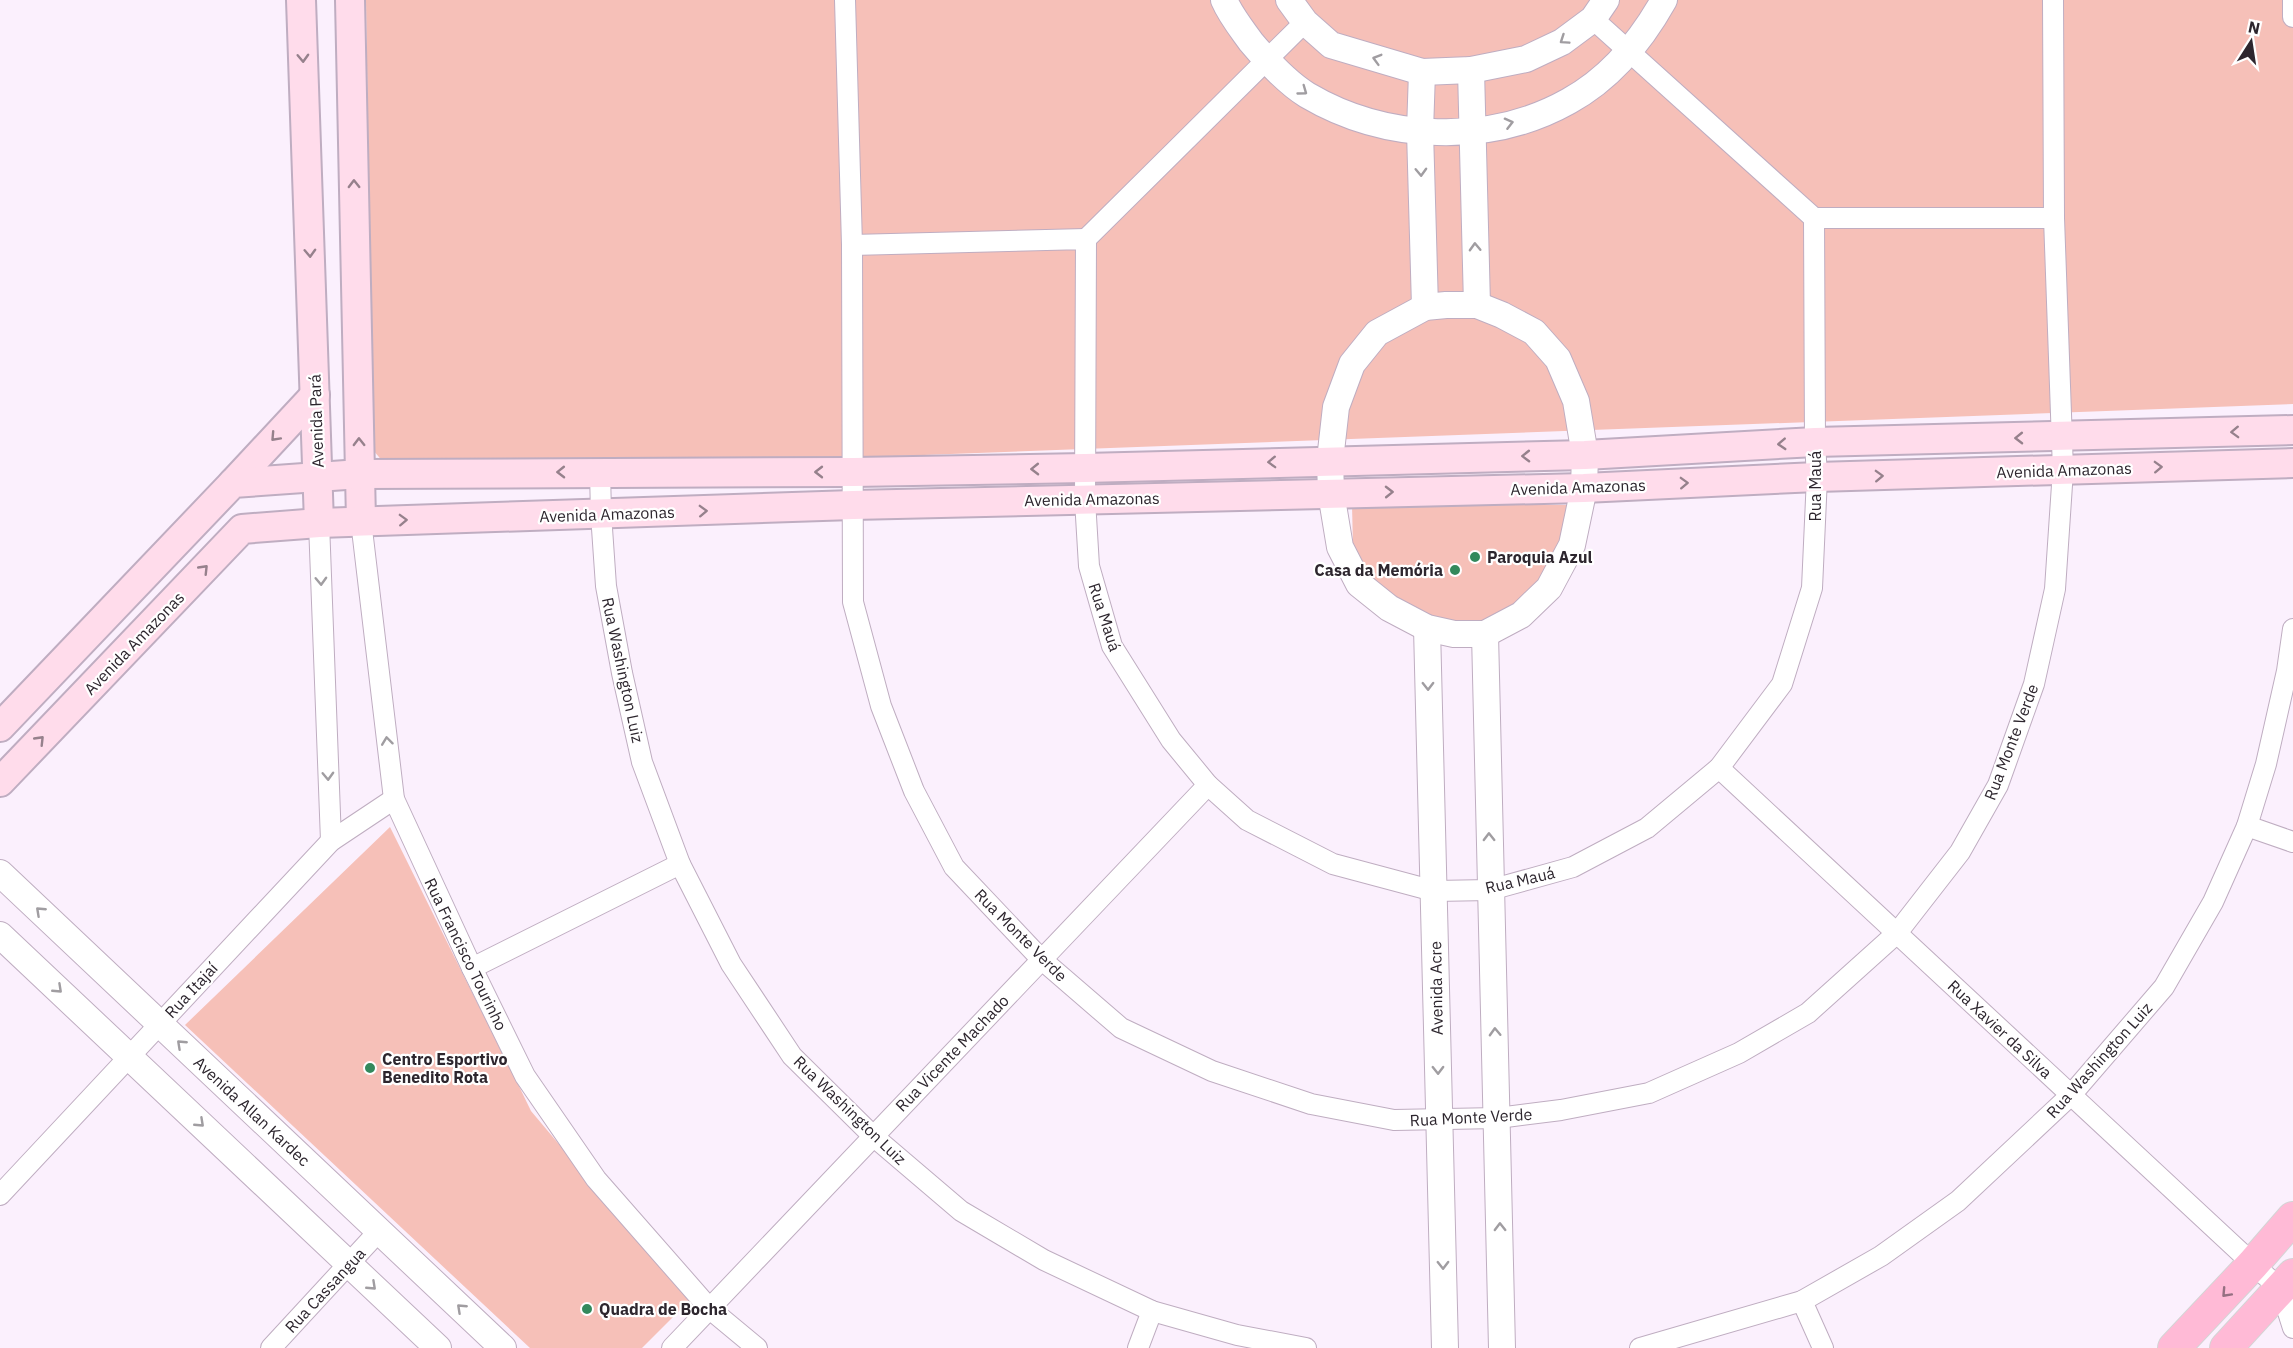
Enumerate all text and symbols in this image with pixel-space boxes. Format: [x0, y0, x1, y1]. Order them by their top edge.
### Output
north arrow [2221, 12, 2281, 72]
text: N [2246, 16, 2262, 38]
one-way arrow [1560, 33, 1571, 44]
one-way arrow [297, 54, 310, 63]
one-way arrow [1372, 54, 1383, 66]
one-way arrow [1296, 83, 1307, 94]
one-way arrow [1504, 118, 1514, 131]
one-way arrow [1415, 168, 1427, 177]
one-way arrow [348, 180, 360, 189]
one-way arrow [1468, 242, 1481, 251]
one-way arrow [304, 249, 317, 258]
street label: Avenida Pará [304, 373, 328, 468]
one-way arrow [2230, 425, 2239, 438]
one-way arrow [271, 431, 282, 441]
one-way arrow [2014, 432, 2023, 444]
one-way arrow [353, 438, 365, 447]
one-way arrow [1777, 438, 1786, 451]
one-way arrow [1522, 450, 1531, 463]
street label: Rua Mauá [1805, 450, 1825, 521]
one-way arrow [1267, 456, 1276, 469]
street label: Avenida Amazonas [1996, 458, 2132, 482]
one-way arrow [2153, 461, 2162, 473]
one-way arrow [1030, 463, 1039, 475]
one-way arrow [556, 466, 565, 478]
one-way arrow [814, 466, 823, 478]
one-way arrow [1875, 469, 1884, 482]
street label: Avenida Amazonas [1510, 475, 1646, 499]
one-way arrow [1680, 477, 1689, 490]
one-way arrow [1385, 486, 1394, 498]
street label: Avenida Amazonas [1024, 488, 1160, 510]
street label: Avenida Amazonas [539, 502, 675, 526]
one-way arrow [698, 504, 707, 517]
one-way arrow [398, 514, 407, 527]
place label: Paroquia Azul [1487, 547, 1592, 567]
marker: Paroquia Azul [1468, 550, 1482, 564]
place label: Casa da Memória [1314, 560, 1443, 580]
marker: Casa da Memória [1448, 563, 1462, 577]
one-way arrow [197, 565, 208, 576]
one-way arrow [315, 577, 328, 586]
street label: Rua Mauá [1085, 580, 1126, 654]
street label: Avenida Amazonas [80, 587, 188, 699]
street label: Rua Washington Luiz [598, 595, 648, 745]
street label: Rua Monte Verde [1980, 681, 2042, 803]
one-way arrow [1422, 682, 1435, 691]
one-way arrow [33, 737, 44, 748]
one-way arrow [381, 737, 394, 746]
one-way arrow [322, 771, 335, 780]
one-way arrow [1483, 832, 1495, 841]
street label: Rua Mauá [1483, 862, 1557, 898]
street label: Rua Francisco Tourinho [420, 874, 512, 1034]
street label: Rua Monte Verde [971, 885, 1072, 986]
one-way arrow [36, 907, 47, 918]
street label: Avenida Acre [1425, 941, 1447, 1035]
street label: Rua Itajaí [160, 958, 222, 1022]
street label: Rua Xavier da Silva [1944, 976, 2057, 1083]
one-way arrow [50, 982, 61, 993]
street label: Rua Vicente Machado [891, 990, 1013, 1116]
street label: Rua Washington Luiz [2042, 998, 2156, 1122]
one-way arrow [1488, 1027, 1501, 1036]
one-way arrow [178, 1040, 188, 1051]
place label: Centro Esportivo Benedito Rota [382, 1049, 508, 1087]
street label: Rua Washington Luiz [790, 1051, 910, 1169]
street label: Avenida Allan Kardec [190, 1052, 314, 1170]
marker: Centro Esportivo Benedito Rota [363, 1061, 377, 1075]
one-way arrow [1432, 1066, 1444, 1075]
street label: Rua Monte Verde [1409, 1104, 1533, 1130]
one-way arrow [193, 1116, 203, 1127]
one-way arrow [1493, 1222, 1506, 1231]
street label: Rua Cassangua [280, 1243, 370, 1337]
one-way arrow [1436, 1261, 1449, 1270]
one-way arrow [365, 1279, 376, 1290]
one-way arrow [2223, 1286, 2234, 1297]
place label: Quadra de Bocha [599, 1299, 727, 1319]
marker: Quadra de Bocha [580, 1302, 594, 1316]
one-way arrow [457, 1304, 467, 1315]

